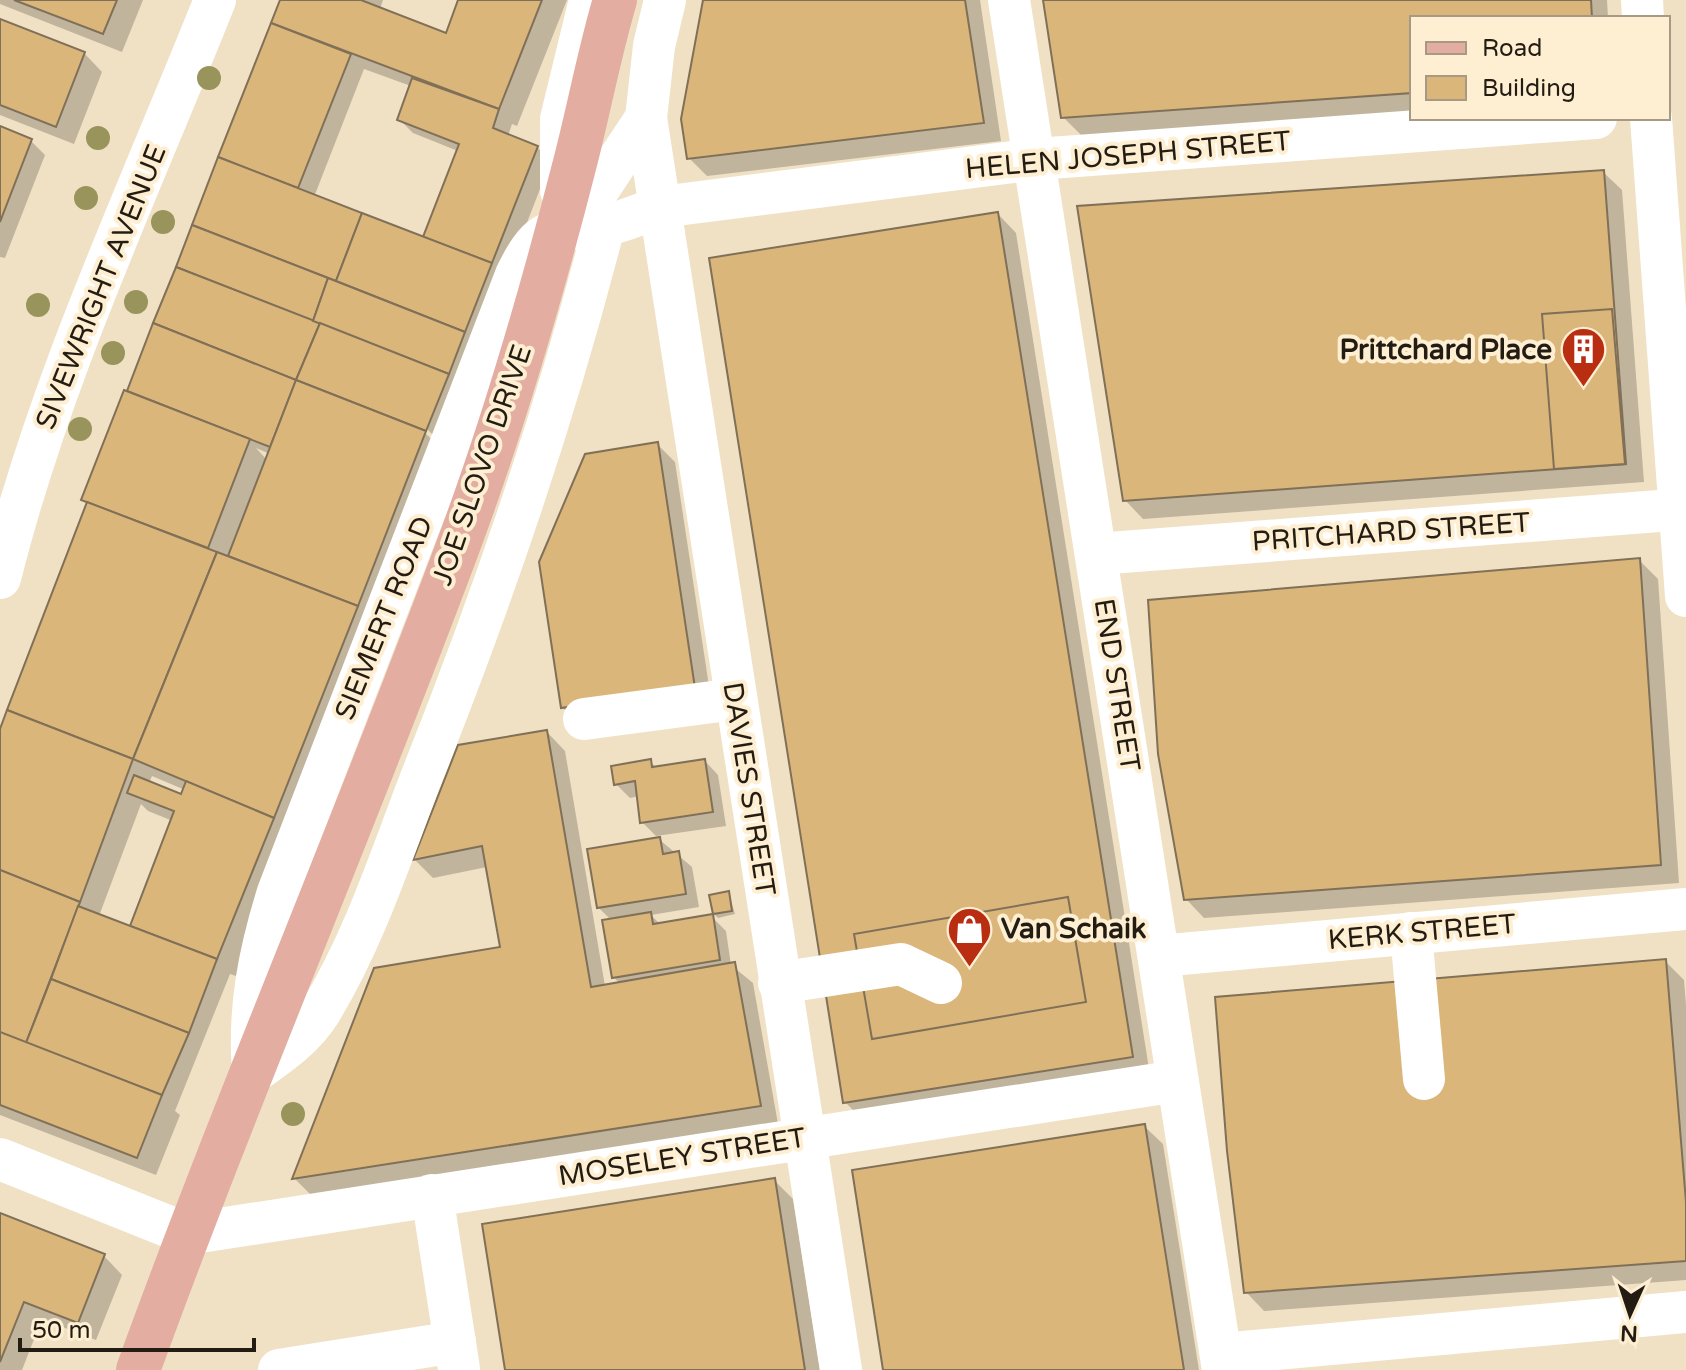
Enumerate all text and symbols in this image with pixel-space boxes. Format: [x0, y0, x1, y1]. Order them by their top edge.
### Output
legend [1410, 16, 1670, 120]
text: Road [1482, 34, 1542, 63]
text: Building [1482, 74, 1576, 103]
street label: HELEN JOSEPH STREET [964, 124, 1292, 186]
street label: SIVEWRIGHT AVENUE [28, 140, 174, 434]
building icon: Prittchard Place [1559, 326, 1607, 389]
place label: Prittchard Place [1340, 333, 1552, 367]
street label: JOE SLOVO DRIVE [425, 340, 539, 590]
street label: PRITCHARD STREET [1251, 505, 1531, 559]
street label: SIEMERT ROAD [328, 511, 440, 725]
street label: END STREET [1087, 596, 1147, 774]
street label: DAVIES STREET [715, 680, 783, 898]
shop icon: Van Schaik [946, 905, 994, 968]
street label: KERK STREET [1327, 907, 1517, 957]
place label: Van Schaik [1001, 912, 1146, 946]
street label: MOSELEY STREET [556, 1121, 808, 1193]
north arrow [1590, 1274, 1670, 1354]
scale bar [20, 1302, 254, 1352]
text: 50 m [32, 1316, 90, 1345]
text: N [1620, 1320, 1639, 1346]

